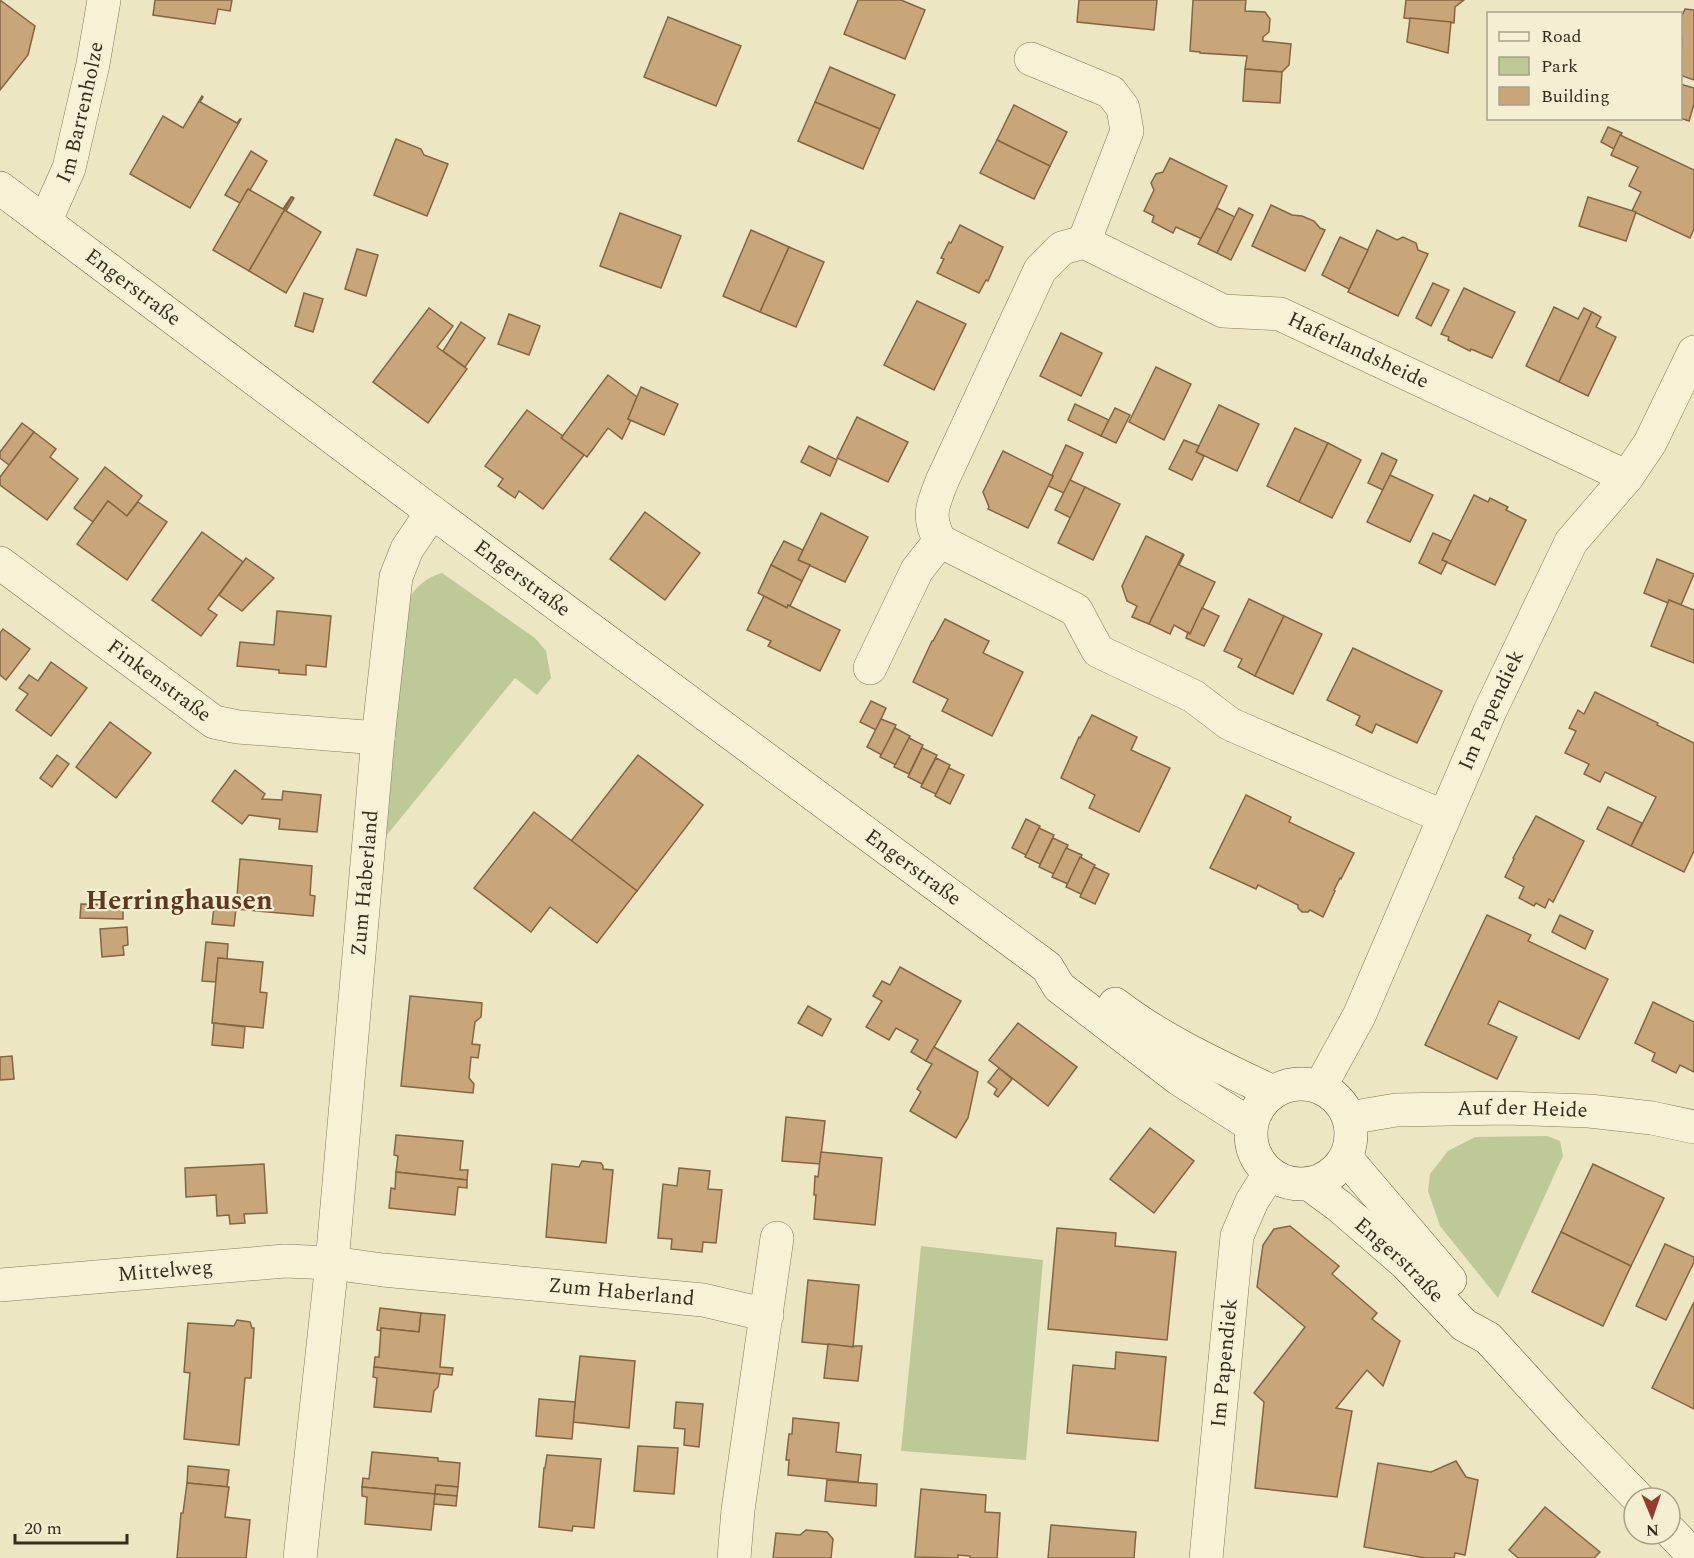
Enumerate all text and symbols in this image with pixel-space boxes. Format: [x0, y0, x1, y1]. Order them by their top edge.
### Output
legend [1487, 12, 1682, 120]
text: Road [1541, 23, 1582, 50]
street label: Im Barrenholze [48, 39, 113, 189]
text: Park [1541, 53, 1578, 80]
text: Building [1541, 83, 1610, 110]
street label: Engerstraße [78, 241, 188, 335]
street label: Haferlandsheide [1282, 304, 1434, 398]
street label: Engerstraße [467, 532, 577, 625]
street label: Finkenstraße [100, 631, 218, 731]
street label: Im Papendiek [1450, 645, 1533, 776]
street label: Zum Haberland [343, 809, 388, 958]
street label: Engerstraße [857, 821, 968, 914]
district label: Herringhausen [85, 880, 273, 922]
street label: Auf der Heide [1457, 1092, 1588, 1127]
street label: Engerstraße [1347, 1210, 1451, 1311]
street label: Mittelweg [117, 1251, 214, 1291]
street label: Zum Haberland [547, 1270, 696, 1315]
street label: Im Papendiek [1203, 1297, 1247, 1429]
north arrow [1622, 1486, 1682, 1546]
scale bar [15, 1507, 128, 1545]
text: 20 m [24, 1515, 62, 1542]
text: N [1646, 1518, 1659, 1542]

